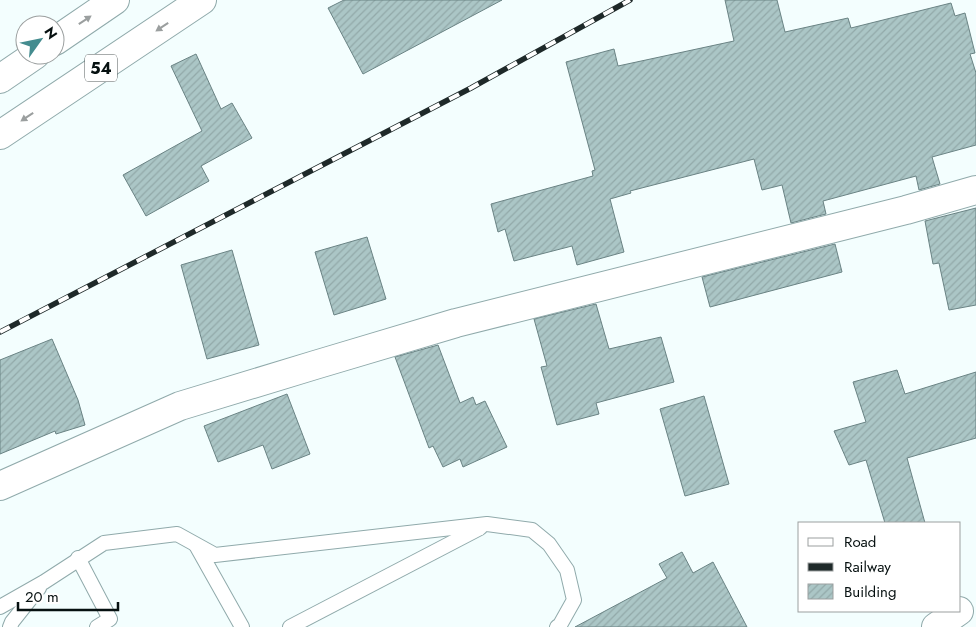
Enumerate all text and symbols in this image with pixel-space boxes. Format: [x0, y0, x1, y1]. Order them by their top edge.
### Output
north arrow [15, 15, 65, 65]
one-way arrow [78, 15, 92, 25]
one-way arrow [155, 22, 168, 32]
text: N [39, 23, 62, 43]
road number: 54 [85, 54, 117, 82]
one-way arrow [20, 113, 33, 122]
legend [798, 522, 961, 612]
text: Road [844, 531, 876, 553]
text: Railway [844, 556, 891, 578]
scale bar [18, 580, 118, 612]
text: Building [844, 581, 896, 603]
text: 20 m [25, 586, 59, 608]

